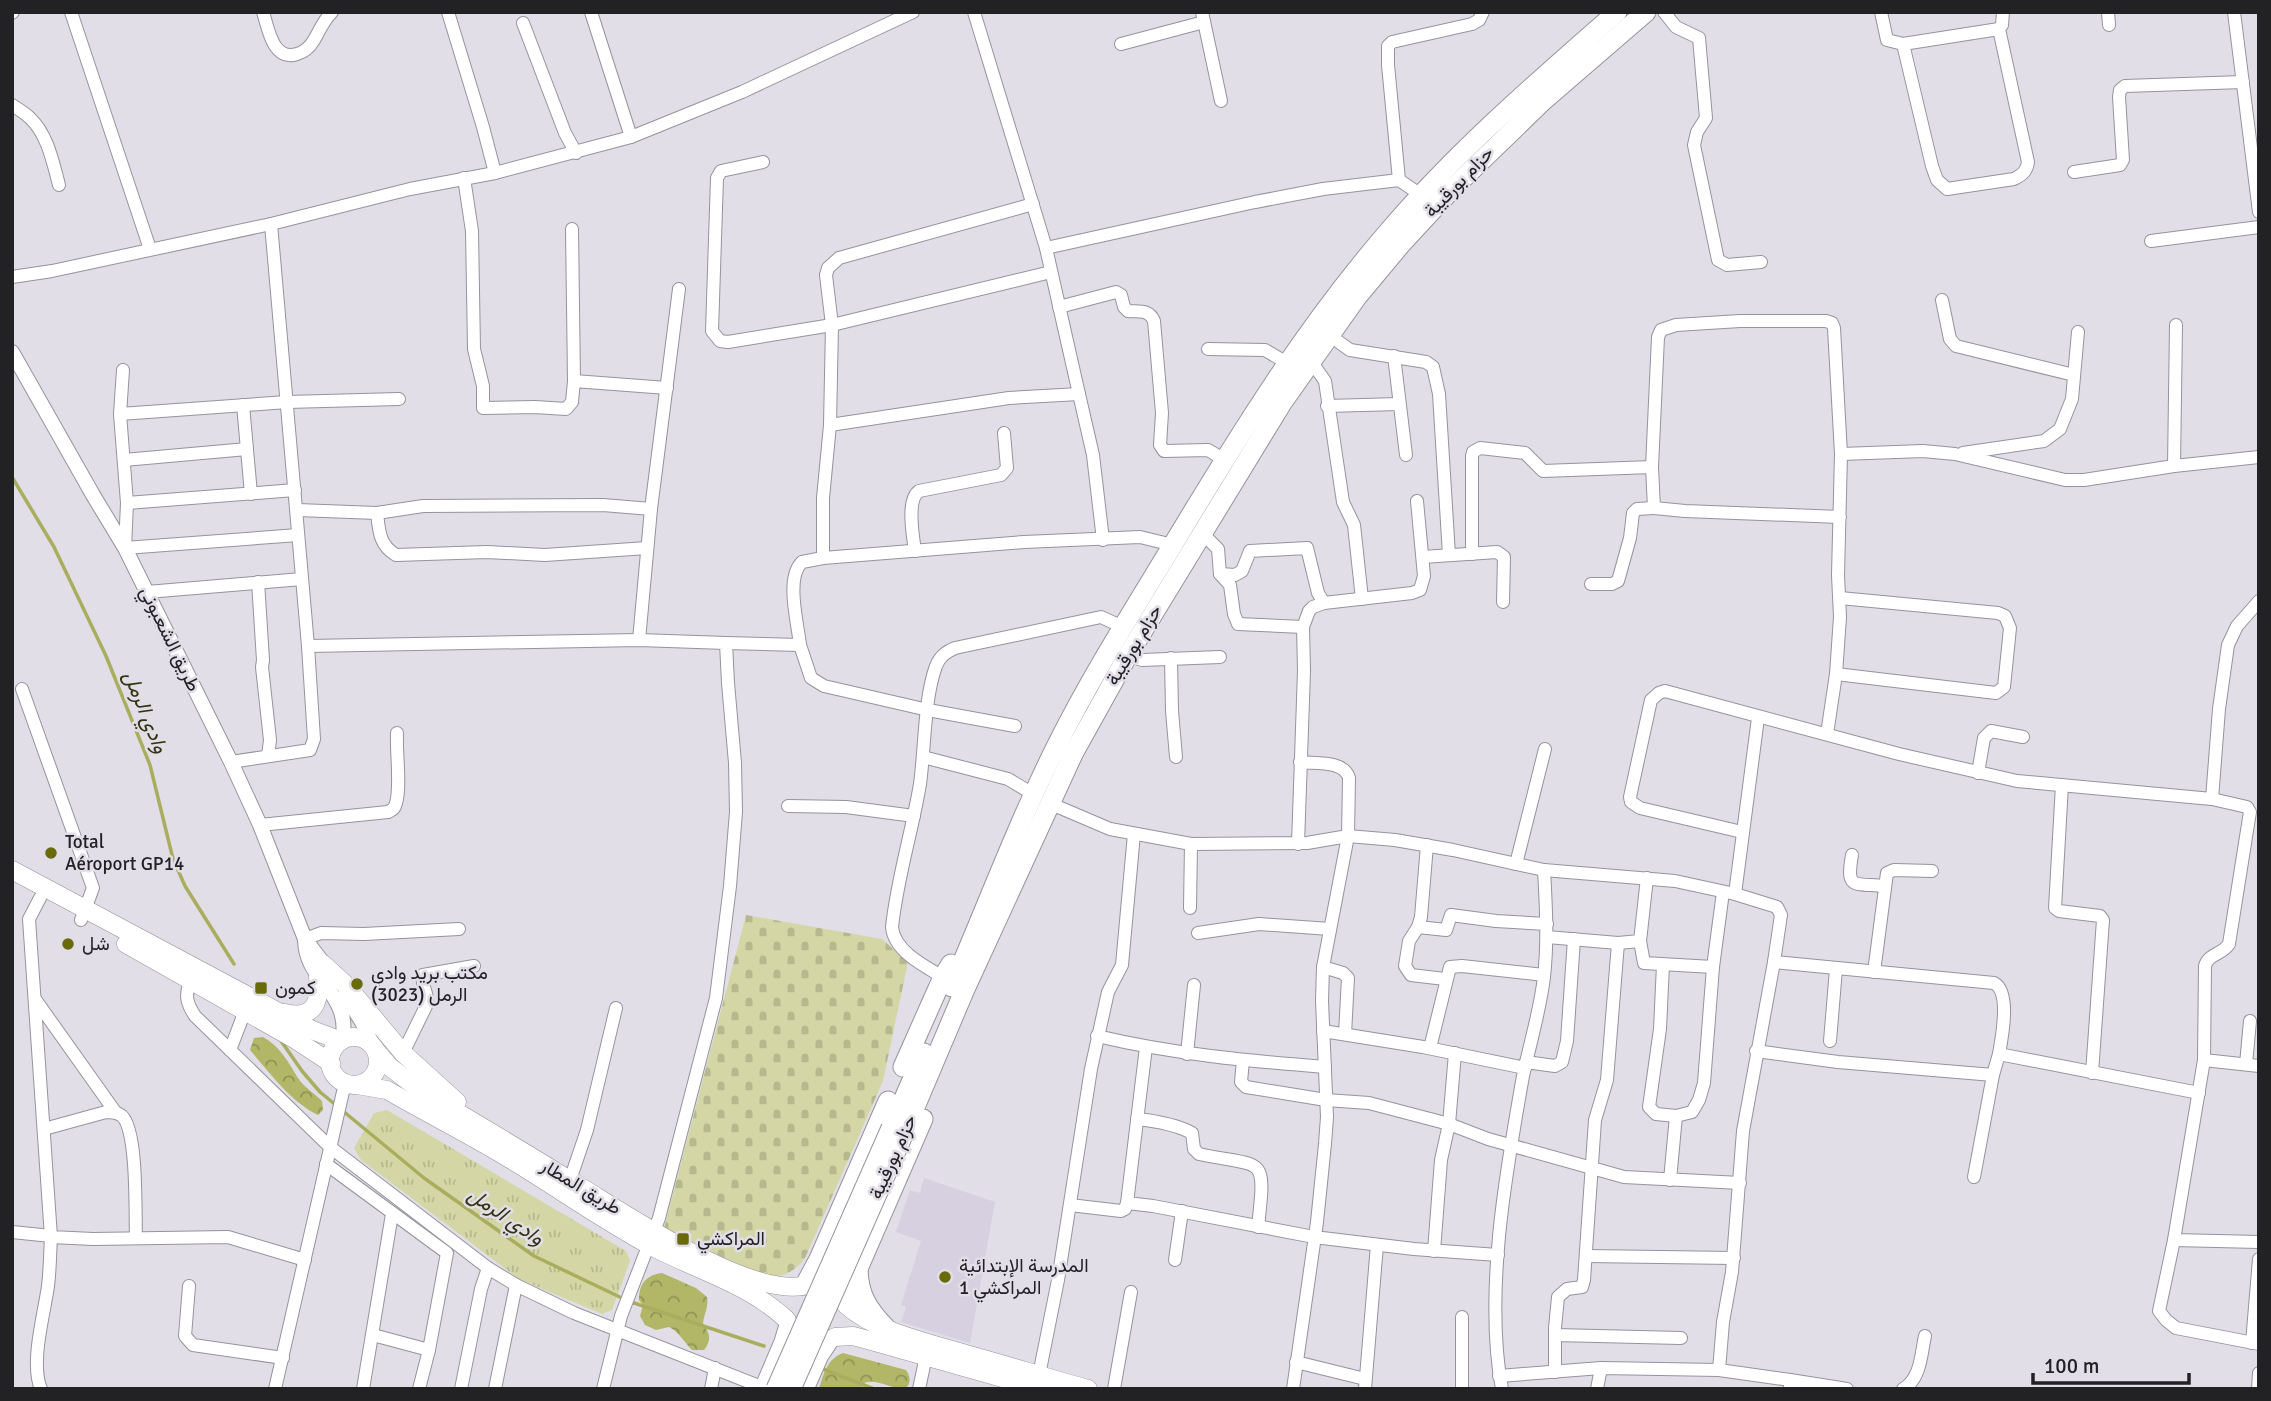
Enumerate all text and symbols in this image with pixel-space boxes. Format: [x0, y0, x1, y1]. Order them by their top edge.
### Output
street label: حزام بورقيبة [1419, 141, 1499, 223]
street label: طريق الشعبوني [132, 582, 206, 697]
street label: حزام بورقيبة [1101, 600, 1167, 690]
water label: وادي الرمل [114, 667, 174, 759]
place label: Total Aéroport GP14 [65, 830, 184, 876]
marker: Total Aéroport GP14 [43, 845, 59, 861]
place label: شل [82, 932, 110, 956]
marker: شل [60, 936, 76, 952]
place label: مكتب بريد وادي الرمل (3023) [371, 961, 488, 1007]
place label: كمون [275, 976, 316, 1000]
marker: مكتب بريد وادي الرمل (3023) [349, 976, 365, 992]
marker: كمون [253, 980, 269, 996]
street label: حزام بورقيبة [864, 1111, 922, 1203]
street label: طريق المطار [536, 1153, 626, 1220]
water label: وادي الرمل [461, 1181, 550, 1255]
place label: المراكشي [697, 1227, 765, 1254]
marker: المراكشي [675, 1231, 691, 1247]
place label: المدرسة الإبتدائية المراكشي 1 [959, 1254, 1089, 1303]
marker: المدرسة الإبتدائية المراكشي 1 [937, 1269, 953, 1285]
scale bar [2033, 1342, 2189, 1386]
text: 100 m [2044, 1353, 2099, 1379]

